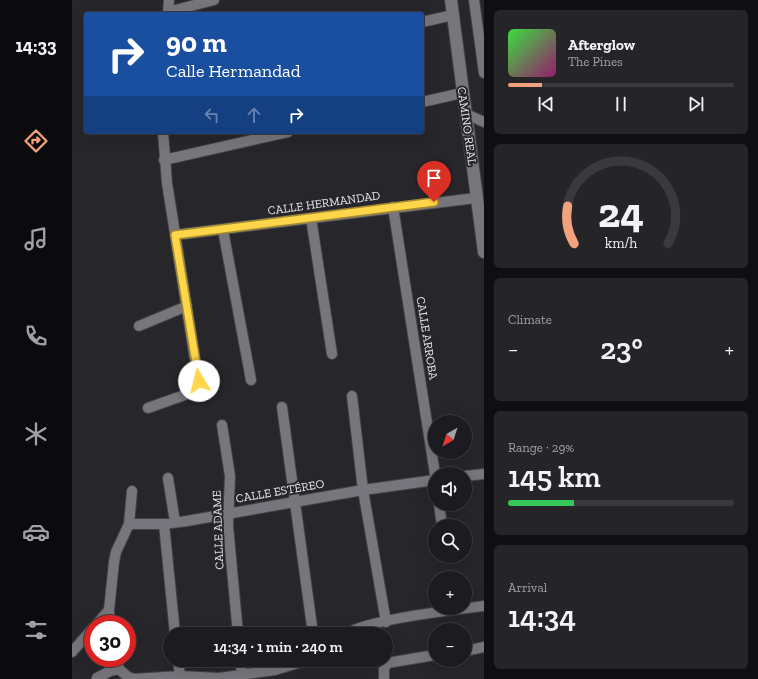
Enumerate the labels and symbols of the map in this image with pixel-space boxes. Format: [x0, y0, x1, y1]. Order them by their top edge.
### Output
street label: CAMINO REAL [455, 86, 479, 167]
pin [417, 161, 451, 202]
street label: CALLE HERMANDAD [267, 188, 381, 218]
street label: CALLE ARROBA [414, 295, 441, 381]
position arrow [178, 360, 220, 402]
north arrow [428, 415, 472, 459]
street label: CALLE ESTÉREO [235, 475, 326, 506]
street label: CALLE ADAME [210, 490, 226, 570]
speed limit sign: 30 [84, 615, 136, 667]

